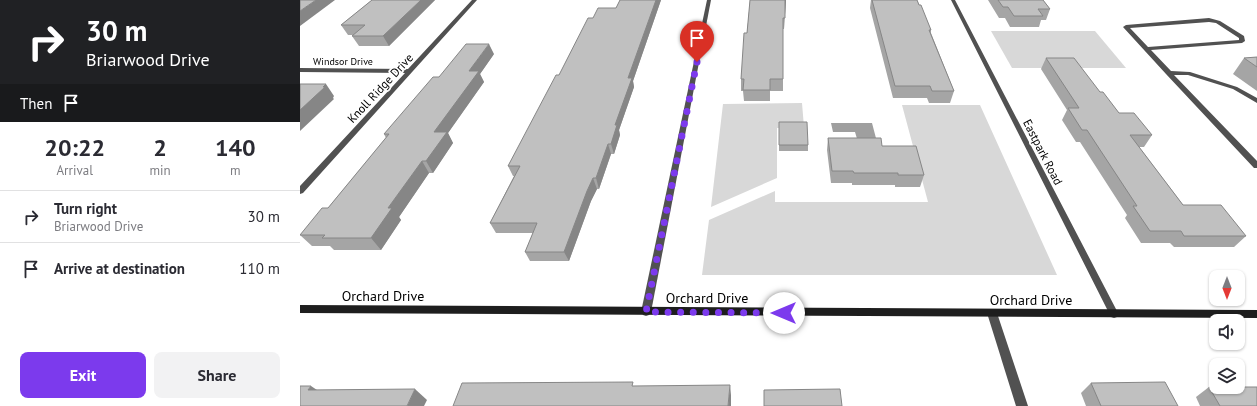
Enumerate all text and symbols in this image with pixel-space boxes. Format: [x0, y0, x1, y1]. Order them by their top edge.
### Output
text: 30 m [86, 12, 147, 49]
icon: right [20, 16, 72, 68]
pin [680, 21, 714, 62]
icon: arrive [686, 27, 708, 49]
text: Briarwood Drive [86, 48, 210, 71]
street label: Knoll Ridge Drive [344, 50, 416, 126]
street label: Windsor Drive [313, 55, 373, 68]
icon: arrive [60, 92, 82, 114]
text: Then [20, 94, 52, 113]
street label: Eastpark Road [1020, 117, 1066, 187]
text: 20:22 [44, 132, 105, 163]
text: 2 [153, 132, 167, 163]
text: 140 [215, 132, 256, 163]
text: Arrival [57, 162, 93, 179]
text: min [149, 162, 171, 179]
text: m [230, 162, 241, 179]
text: Turn right [54, 199, 117, 218]
icon: right [20, 206, 42, 228]
text: 30 m [247, 207, 280, 226]
text: Briarwood Drive [54, 218, 143, 235]
icon: arrive [20, 258, 42, 280]
text: Arrive at destination [54, 259, 185, 278]
text: 110 m [239, 259, 280, 278]
north arrow [1209, 270, 1245, 306]
map controls [1209, 270, 1245, 394]
street label: Orchard Drive [342, 287, 424, 305]
street label: Orchard Drive [666, 289, 748, 307]
street label: Orchard Drive [990, 291, 1072, 309]
position arrow [763, 292, 805, 334]
button: sound [1209, 314, 1245, 350]
button: Exit [20, 352, 146, 398]
button: Share [154, 352, 280, 398]
button: layers [1209, 358, 1245, 394]

